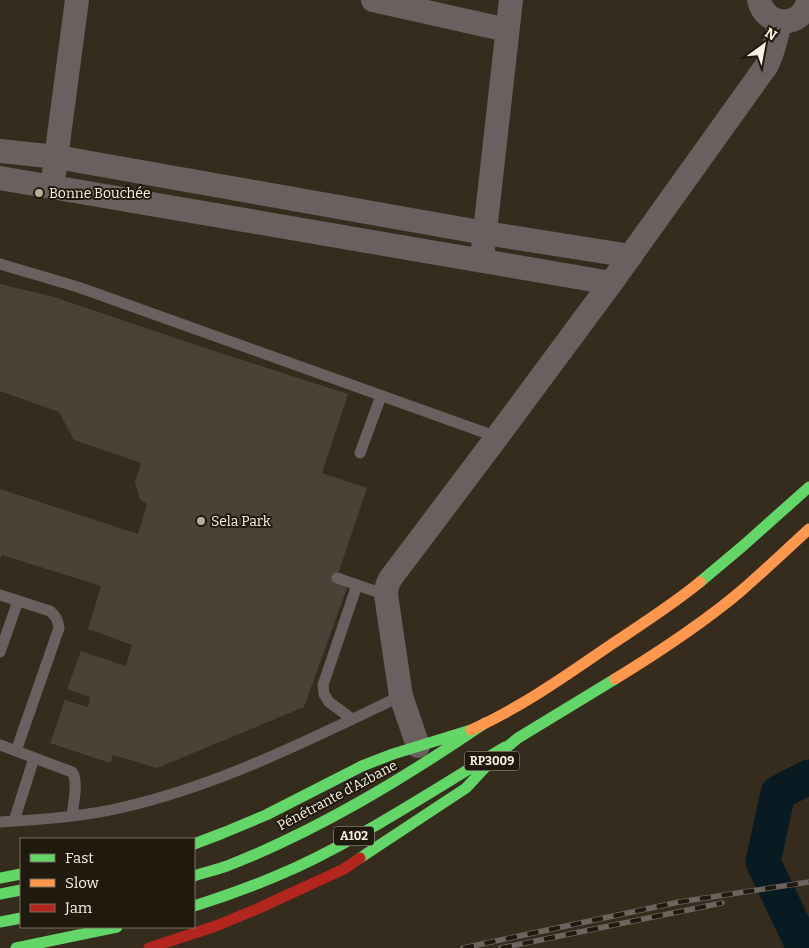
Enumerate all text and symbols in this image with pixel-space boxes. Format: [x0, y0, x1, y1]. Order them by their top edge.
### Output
north arrow [739, 20, 789, 70]
text: N [762, 24, 780, 45]
place label: Bonne Bouchée [49, 185, 151, 202]
marker: Bonne Bouchée [33, 187, 45, 199]
place label: Sela Park [211, 513, 271, 530]
marker: Sela Park [195, 515, 207, 527]
road number: RP3009 [464, 751, 520, 770]
street label: Pénétrante d'Azbane [274, 757, 400, 834]
road number: A102 [334, 826, 374, 846]
legend [20, 838, 195, 928]
text: Fast [65, 849, 94, 867]
text: Slow [65, 874, 100, 892]
text: Jam [64, 899, 93, 917]

